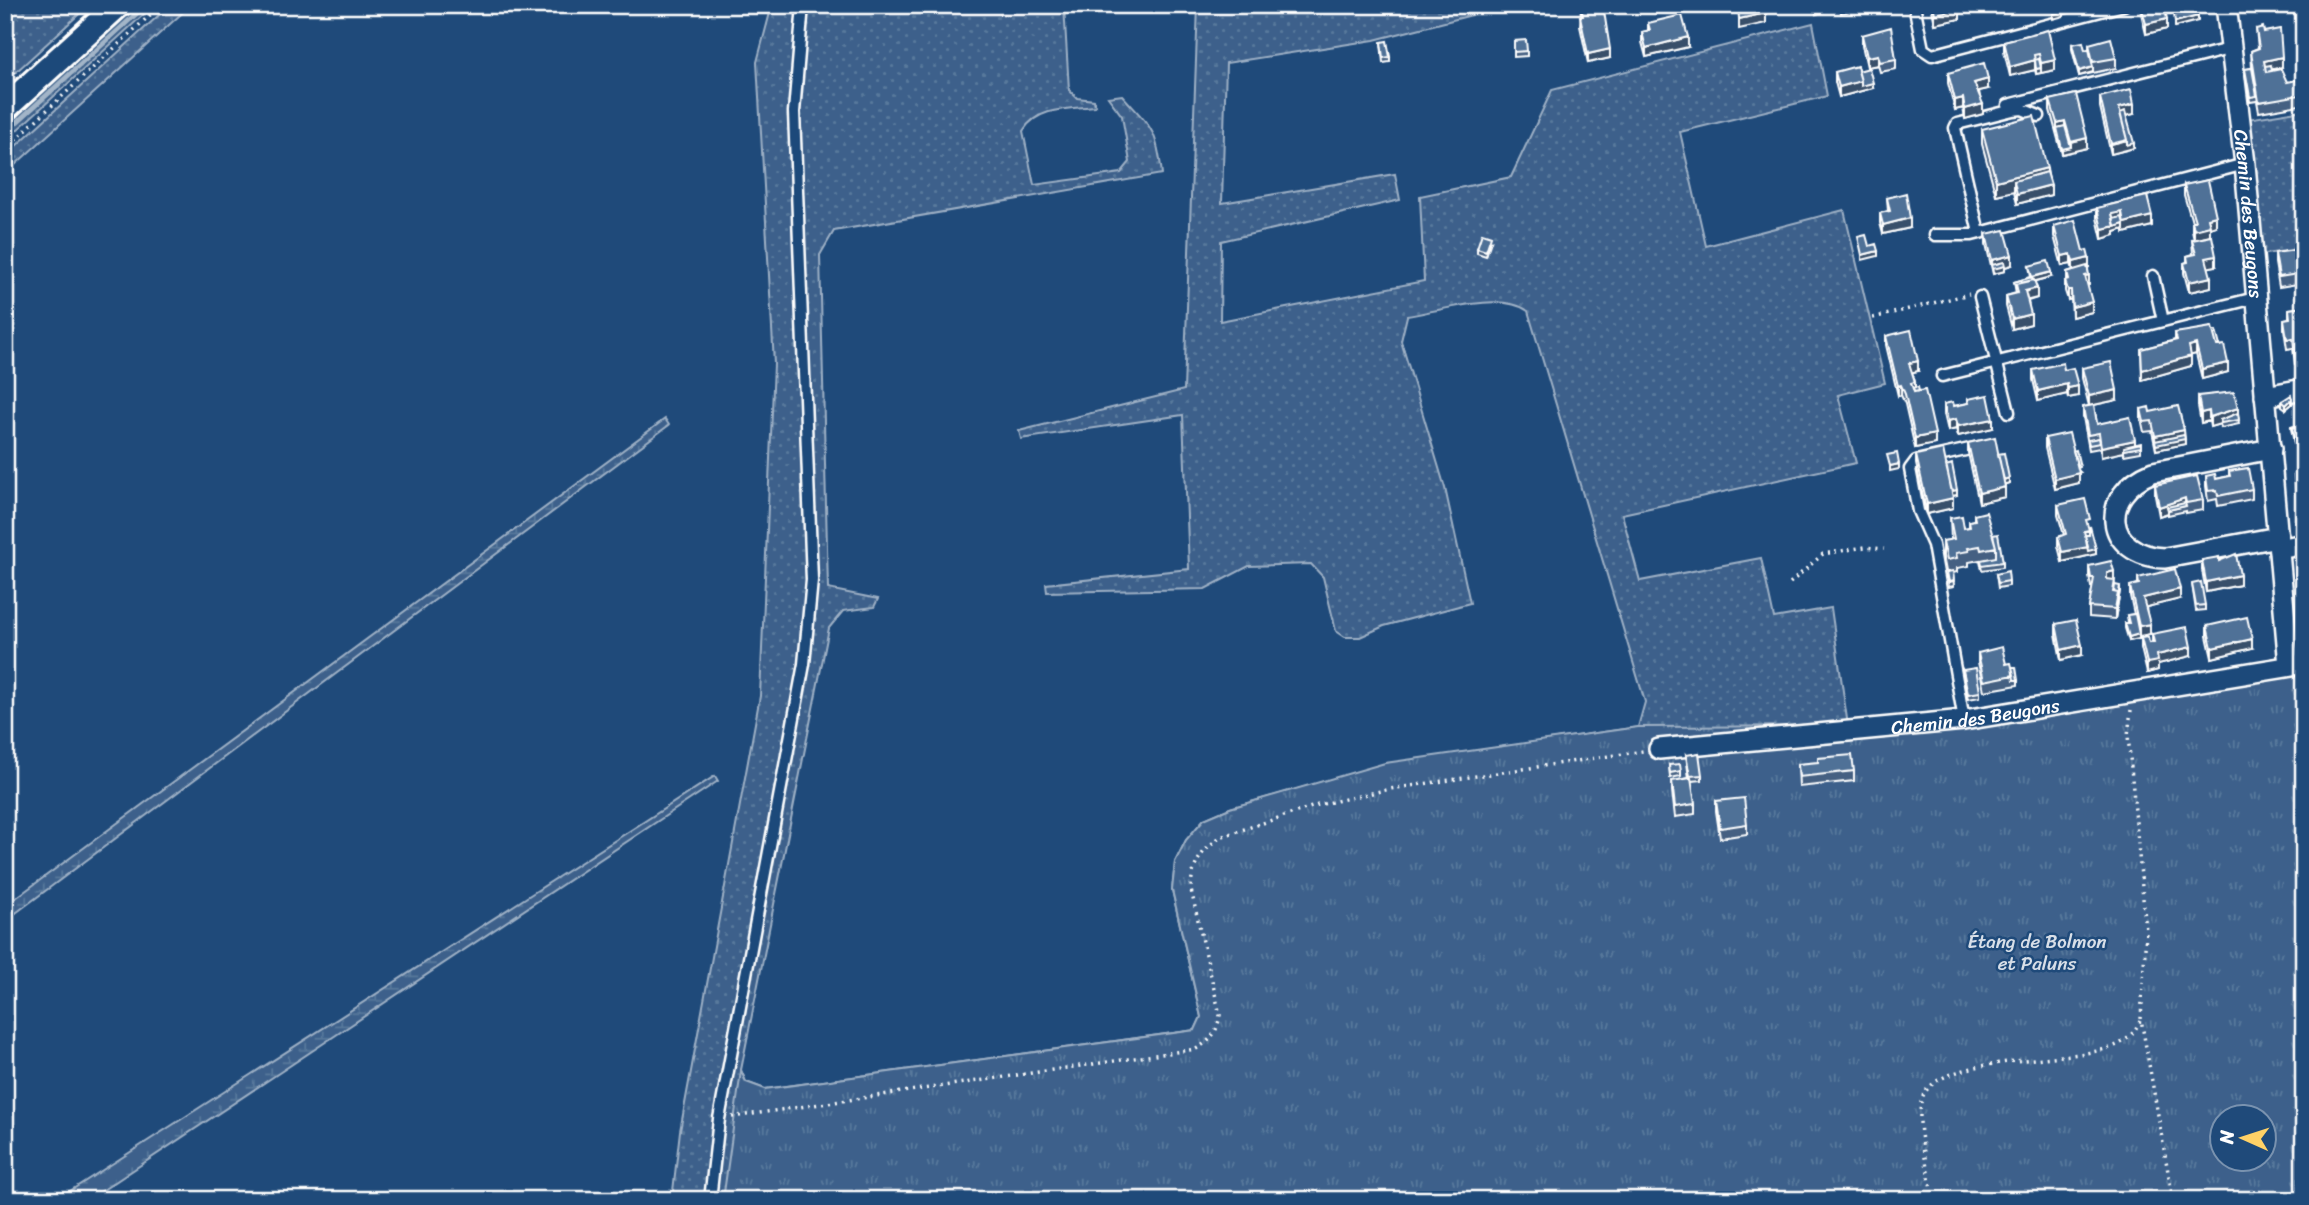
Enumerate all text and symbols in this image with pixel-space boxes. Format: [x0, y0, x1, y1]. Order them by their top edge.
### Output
street label: Chemin des Beugons [2224, 127, 2273, 300]
street label: Chemin des Beugons [1890, 688, 2062, 743]
park label: Étang de Bolmon et Paluns [1967, 925, 2107, 980]
north arrow [2208, 1104, 2278, 1174]
text: N [2210, 1129, 2243, 1146]

